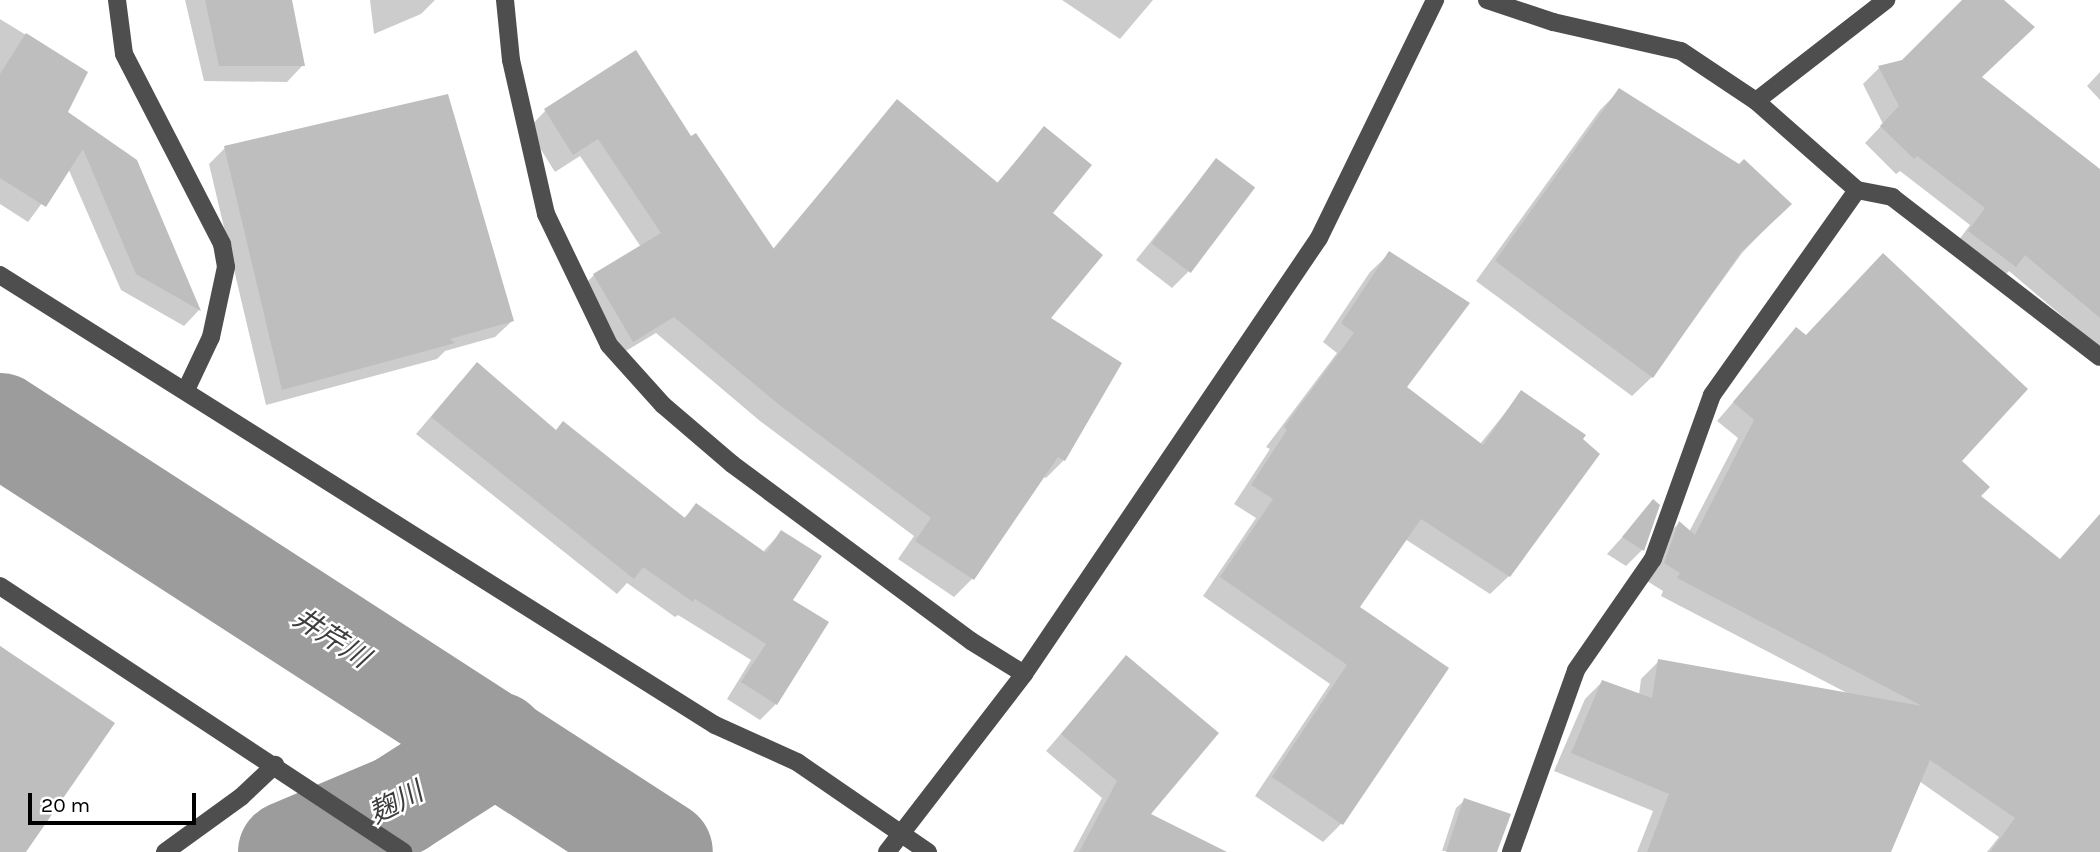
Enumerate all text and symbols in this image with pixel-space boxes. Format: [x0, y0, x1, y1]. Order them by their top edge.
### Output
water label: 井芹川 [287, 601, 375, 675]
water label: 麹川 [363, 775, 429, 831]
scale bar [32, 778, 200, 822]
text: 20 m [41, 793, 90, 817]

